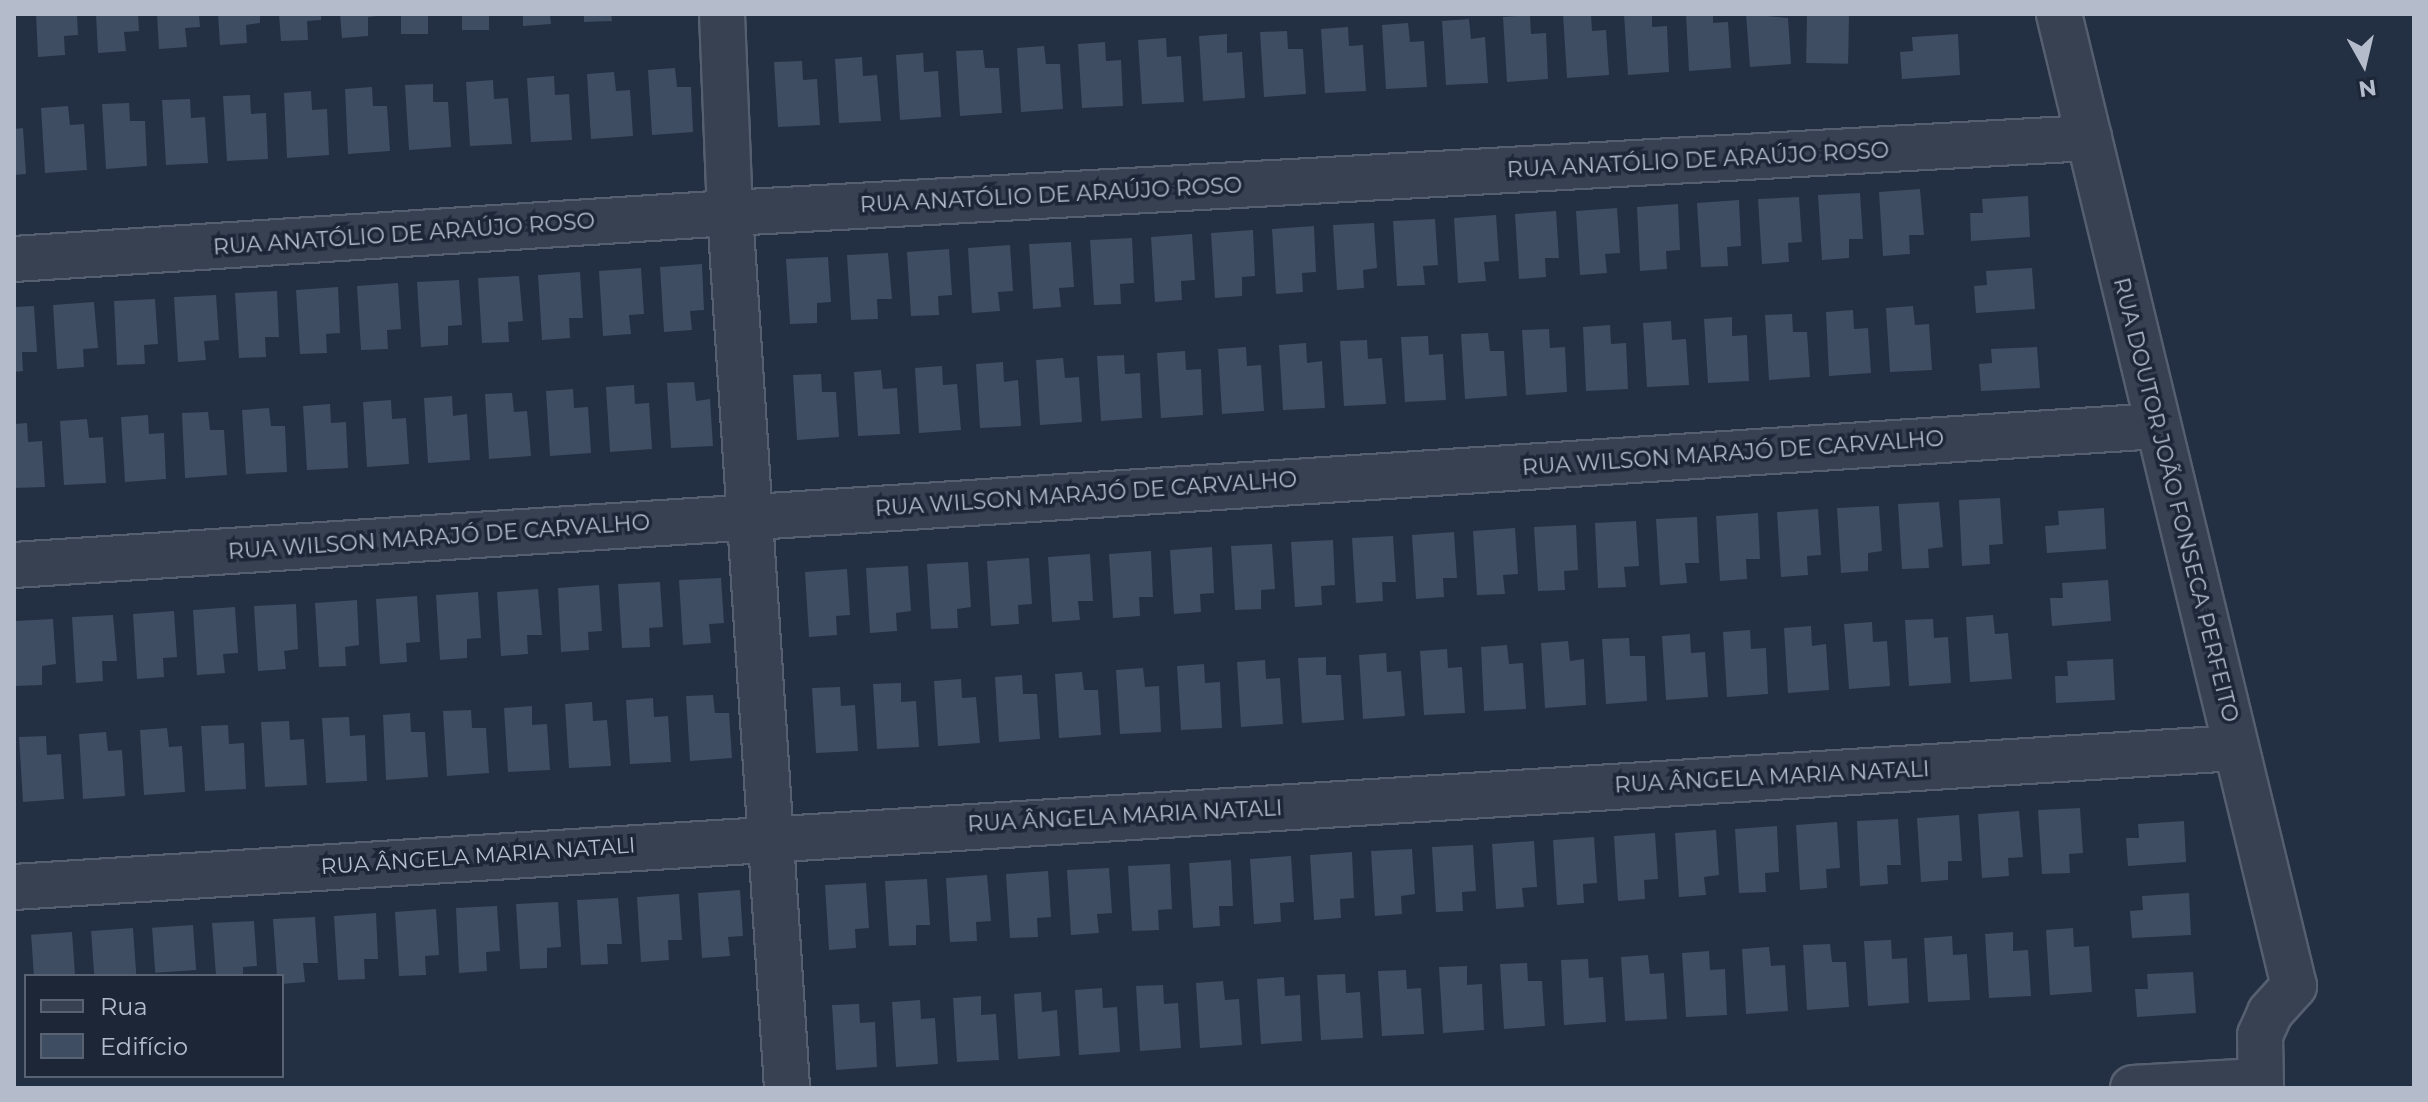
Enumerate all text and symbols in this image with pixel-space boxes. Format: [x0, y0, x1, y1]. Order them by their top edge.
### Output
north arrow [2324, 24, 2404, 104]
text: N [2357, 74, 2378, 103]
street label: RUA ANATÓLIO DE ARAÚJO ROSO [1506, 137, 1890, 183]
street label: RUA ANATÓLIO DE ARAÚJO ROSO [859, 172, 1243, 218]
street label: RUA ANATÓLIO DE ARAÚJO ROSO [212, 207, 596, 261]
street label: RUA DOUTOR JOÃO FONSECA PERFEITO [2108, 275, 2244, 725]
street label: RUA WILSON MARAJÓ DE CARVALHO [1521, 425, 1945, 481]
street label: RUA WILSON MARAJÓ DE CARVALHO [874, 466, 1298, 522]
street label: RUA WILSON MARAJÓ DE CARVALHO [227, 509, 651, 565]
street label: RUA ÂNGELA MARIA NATALI [1614, 756, 1930, 798]
street label: RUA ÂNGELA MARIA NATALI [967, 795, 1283, 837]
street label: RUA ÂNGELA MARIA NATALI [320, 832, 636, 880]
legend [24, 974, 284, 1078]
text: Rua [100, 992, 148, 1021]
text: Edifício [100, 1032, 188, 1061]

